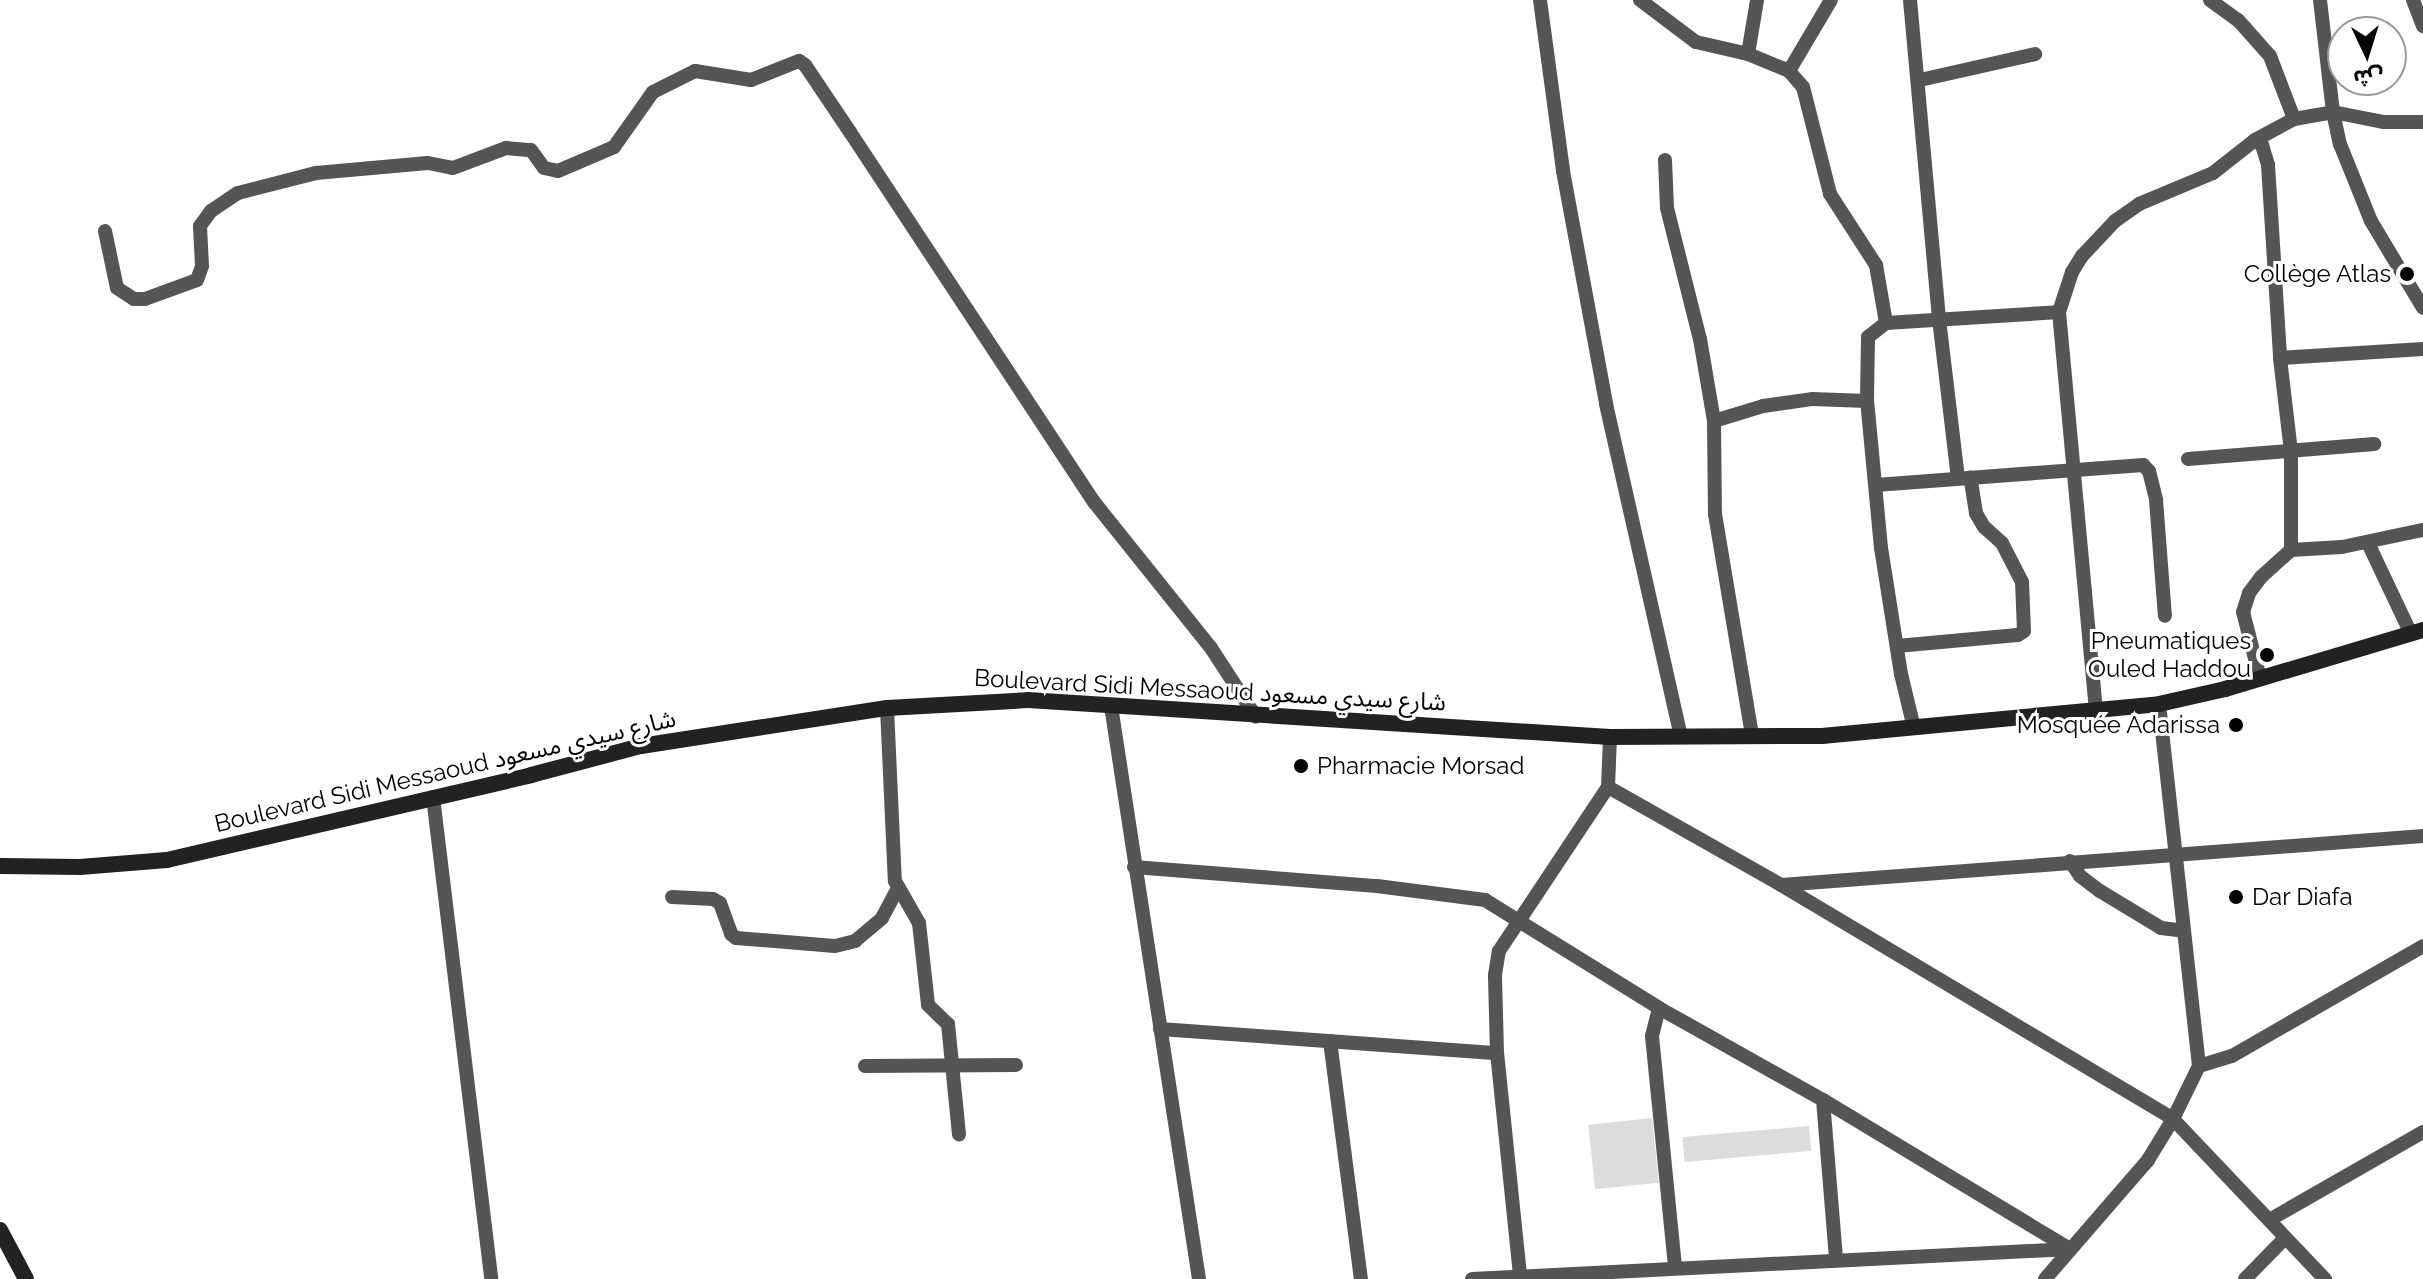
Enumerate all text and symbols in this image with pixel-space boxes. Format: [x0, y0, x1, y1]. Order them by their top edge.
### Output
north arrow [2327, 16, 2407, 96]
text: ش [2353, 64, 2384, 92]
place label: Collège Atlas [2243, 260, 2391, 288]
marker: Collège Atlas [2398, 265, 2416, 283]
place label: Pneumatiques Ouled Haddou [2088, 627, 2251, 683]
marker: Pneumatiques Ouled Haddou [2258, 646, 2276, 664]
street label: Boulevard Sidi Messaoud شارع سيدي مسعود [973, 663, 1447, 717]
street label: Boulevard Sidi Messaoud شارع سيدي مسعود [212, 704, 678, 838]
place label: Mosquée Adarissa [2016, 711, 2220, 739]
marker: Mosquée Adarissa [2227, 716, 2245, 734]
place label: Pharmacie Morsad [1317, 752, 1524, 780]
marker: Pharmacie Morsad [1292, 757, 1310, 775]
place label: Dar Diafa [2252, 883, 2353, 911]
marker: Dar Diafa [2227, 888, 2245, 906]

